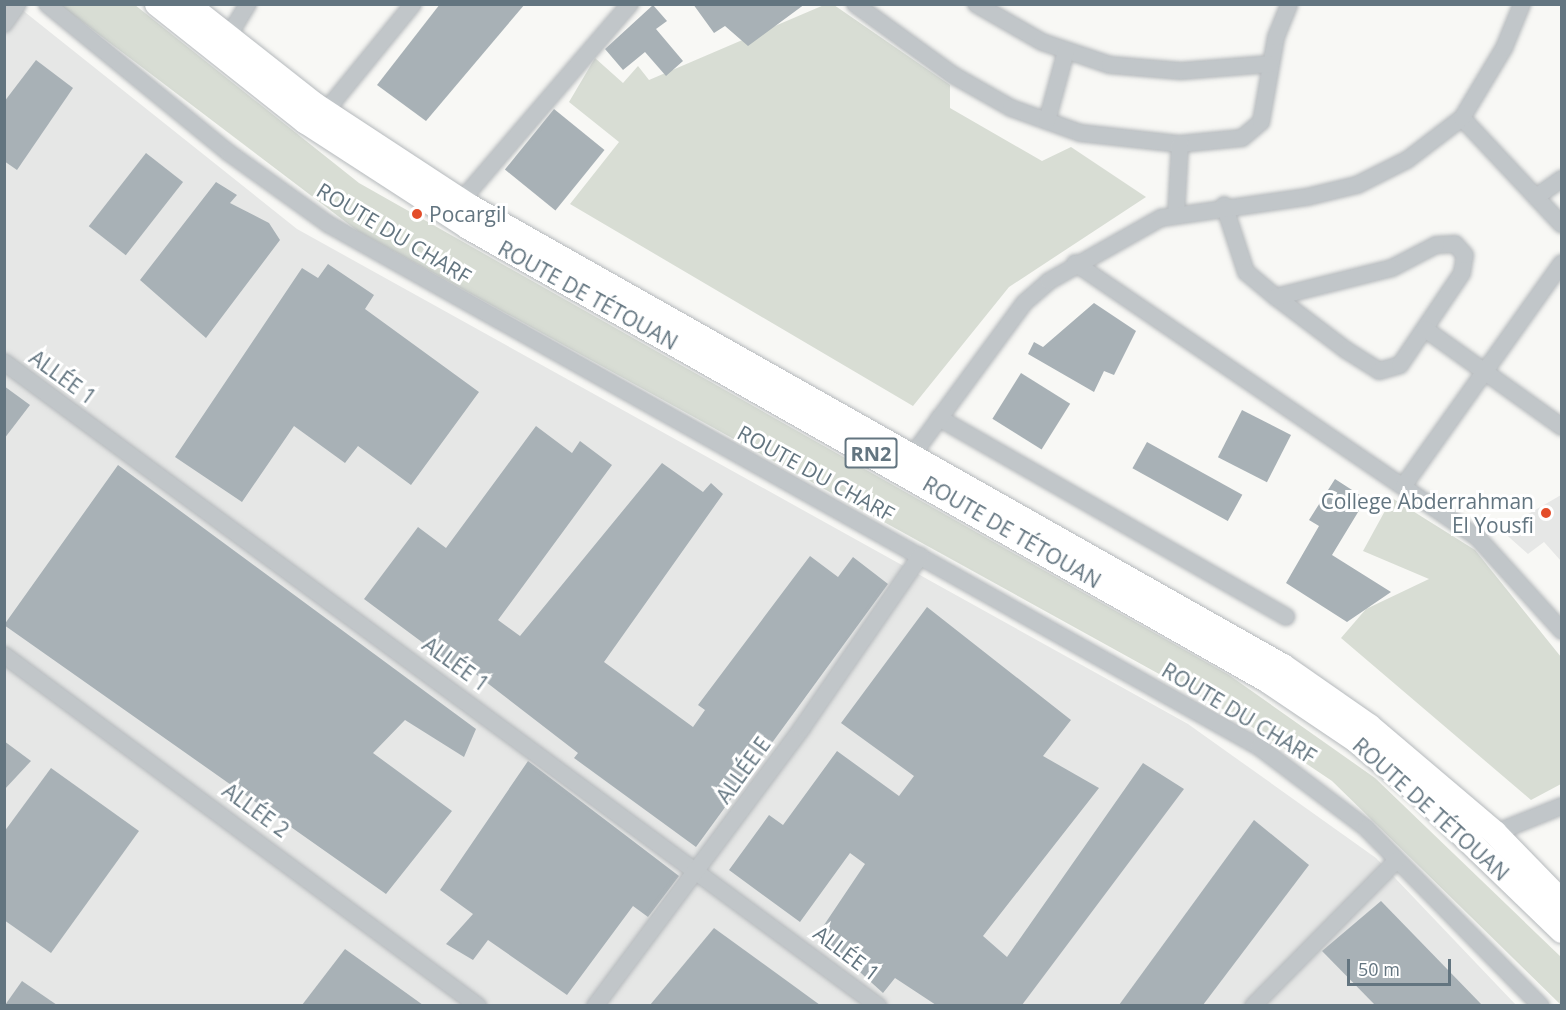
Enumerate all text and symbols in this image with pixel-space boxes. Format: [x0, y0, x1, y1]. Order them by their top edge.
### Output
street label: ROUTE DU CHARF [312, 177, 476, 289]
place label: Pocargil [429, 201, 507, 227]
marker: Pocargil [410, 207, 424, 221]
street label: ROUTE DE TÉTOUAN [494, 235, 682, 355]
street label: ALLÉE 1 [25, 344, 101, 410]
street label: ROUTE DU CHARF [733, 420, 899, 526]
road number: RN2 [844, 436, 898, 470]
street label: ROUTE DE TÉTOUAN [919, 471, 1105, 593]
place label: College Abderrahman El Yousfi [1321, 488, 1534, 538]
marker: College Abderrahman El Yousfi [1539, 506, 1553, 520]
street label: ALLÉE 1 [418, 631, 494, 697]
street label: ROUTE DU CHARF [1157, 657, 1321, 769]
street label: ALLÉE E [711, 732, 775, 808]
street label: ROUTE DE TÉTOUAN [1348, 732, 1514, 886]
street label: ALLÉE 2 [218, 777, 294, 843]
street label: ALLÉE 1 [809, 920, 885, 986]
scale bar [1350, 947, 1454, 985]
text: 50 m [1358, 957, 1400, 981]

